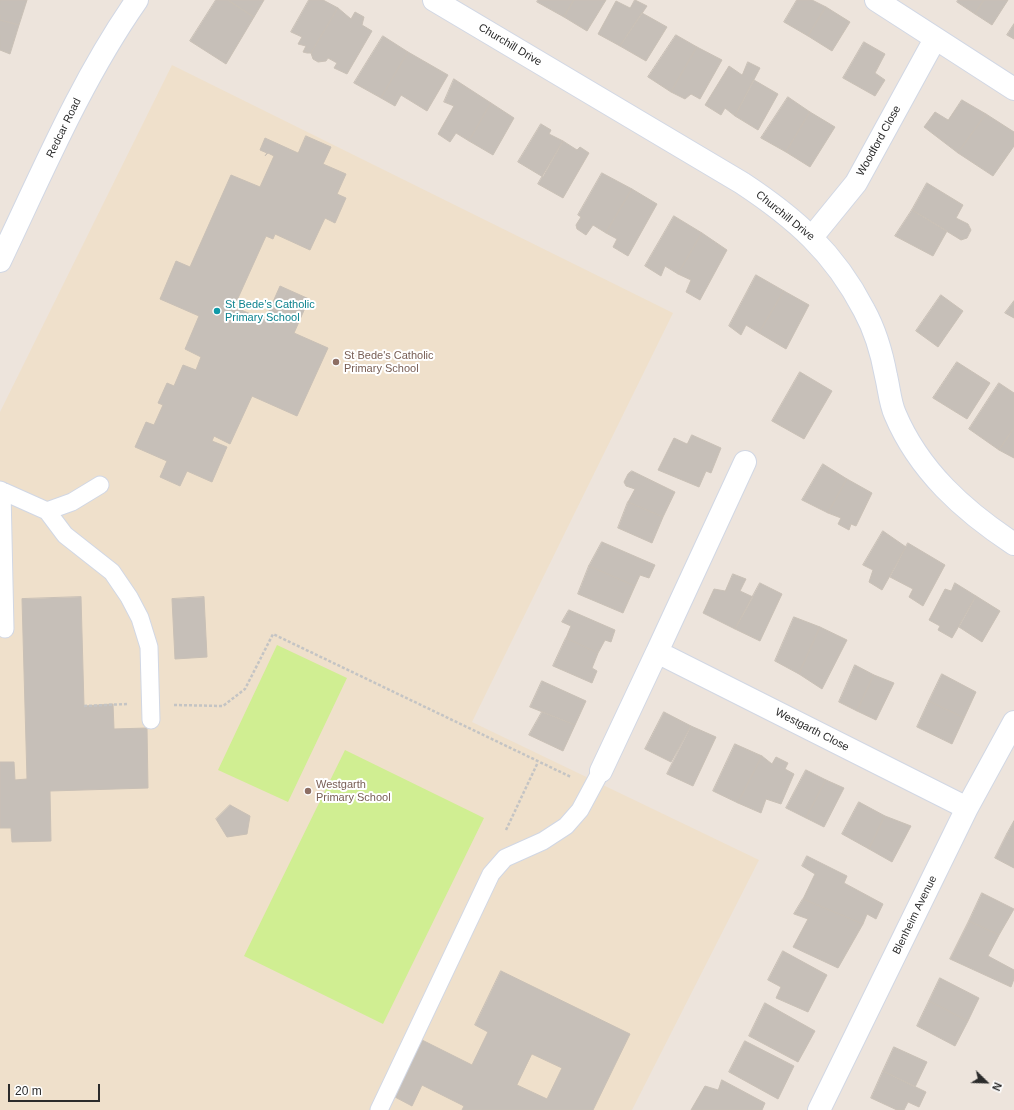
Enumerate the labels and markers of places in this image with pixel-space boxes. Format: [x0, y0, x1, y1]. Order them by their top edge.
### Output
place label: St Bede’s Catholic Primary School [225, 298, 315, 324]
marker: St Bede’s Catholic Primary School [212, 306, 222, 316]
place label: St Bede's Catholic Primary School [344, 349, 434, 375]
marker: St Bede's Catholic Primary School [331, 357, 341, 367]
place label: Westgarth Primary School [316, 778, 391, 804]
marker: Westgarth Primary School [303, 786, 313, 796]

